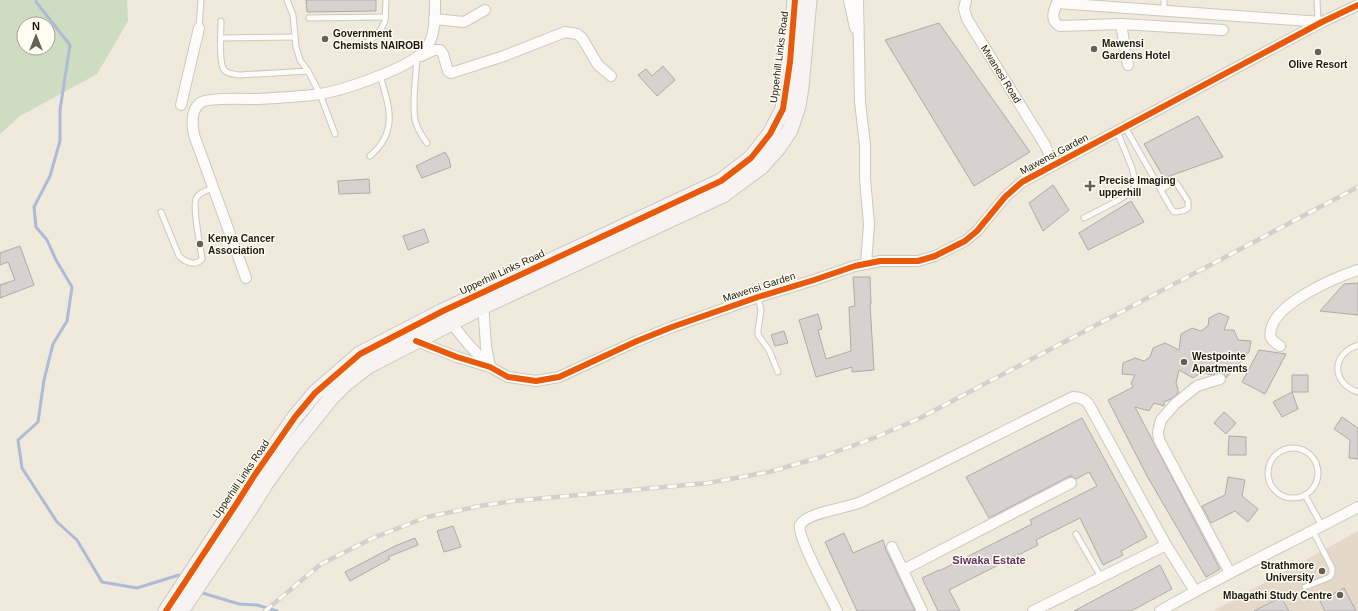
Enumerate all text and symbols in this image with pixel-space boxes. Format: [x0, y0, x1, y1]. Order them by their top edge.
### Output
street label: Upperhill Links Road [768, 11, 790, 103]
north arrow [16, 16, 56, 56]
text: N [32, 20, 40, 32]
place label: Government Chemists NAIROBI [333, 28, 423, 51]
marker: Government Chemists NAIROBI [320, 34, 330, 44]
place label: Mawensi Gardens Hotel [1102, 38, 1171, 61]
street label: Mwanesi Road [979, 43, 1023, 105]
marker: Mawensi Gardens Hotel [1089, 44, 1099, 54]
marker: Olive Resort [1313, 47, 1323, 57]
place label: Olive Resort [1289, 59, 1348, 70]
street label: Mawensi Garden [1018, 131, 1090, 177]
place label: Precise Imaging upperhill [1099, 175, 1176, 198]
marker: Precise Imaging upperhill [1084, 180, 1096, 192]
place label: Kenya Cancer Association [208, 233, 275, 256]
marker: Kenya Cancer Association [195, 239, 205, 249]
street label: Upperhill Links Road [458, 248, 546, 296]
street label: Mawensi Garden [721, 270, 797, 304]
place label: Westpointe Apartments [1192, 351, 1248, 374]
marker: Westpointe Apartments [1179, 357, 1189, 367]
street label: Upperhill Links Road [211, 438, 271, 520]
district label: Siwaka Estate [952, 554, 1026, 566]
place label: Strathmore University [1261, 560, 1314, 583]
marker: Strathmore University [1317, 566, 1327, 576]
place label: Mbagathi Study Centre [1223, 590, 1332, 601]
marker: Mbagathi Study Centre [1335, 590, 1345, 600]

